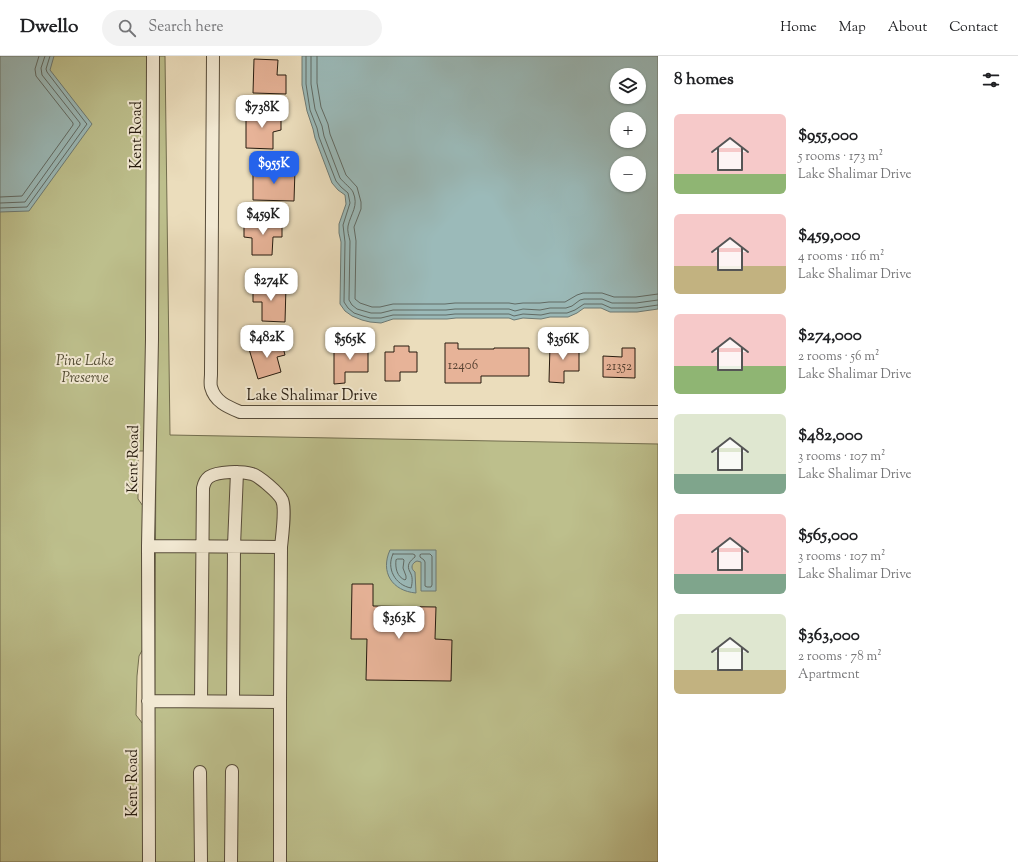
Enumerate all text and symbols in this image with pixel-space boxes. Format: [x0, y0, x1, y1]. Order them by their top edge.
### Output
search box [102, 10, 382, 46]
text: Dwello [20, 14, 78, 41]
icon: search [116, 17, 138, 39]
text: Search here [148, 17, 224, 38]
text: Home [780, 18, 817, 38]
text: Map [839, 18, 866, 38]
text: About [888, 18, 927, 38]
text: Contact [949, 18, 998, 38]
map controls [610, 68, 646, 192]
button: layers [610, 68, 646, 104]
text: 8 homes [674, 68, 734, 92]
icon: filters [980, 69, 1002, 91]
pin: $738K [234, 95, 290, 129]
text: $738K [245, 99, 279, 117]
street label: Kent Road [127, 101, 148, 169]
button: + [610, 112, 646, 148]
text: $955,000 [798, 124, 858, 148]
icon: home [706, 130, 754, 178]
text: 5 rooms · 173 m² [798, 148, 883, 166]
pin: $955K [246, 151, 302, 185]
text: $955K [258, 155, 290, 173]
button: − [610, 156, 646, 192]
text: Lake Shalimar Drive [798, 166, 912, 184]
pin: $459K [235, 202, 291, 236]
text: $459K [246, 206, 280, 224]
text: $459,000 [798, 224, 860, 248]
icon: home [706, 230, 754, 278]
text: 4 rooms · 116 m² [798, 248, 884, 266]
text: Lake Shalimar Drive [798, 266, 912, 284]
pin: $274K [243, 268, 299, 302]
text: $274K [254, 272, 288, 290]
text: $274,000 [798, 324, 862, 348]
pin: $482K [239, 325, 295, 359]
pin: $565K [322, 327, 378, 361]
pin: $356K [535, 327, 591, 361]
text: $482K [249, 329, 285, 347]
icon: home [706, 330, 754, 378]
text: $565K [334, 331, 366, 349]
text: $356K [547, 331, 579, 349]
text: 2 rooms · 56 m² [798, 348, 879, 366]
park label: Pine Lake Preserve [56, 351, 114, 389]
house number: 12406 [448, 357, 478, 375]
house number: 21352 [606, 358, 632, 376]
text: Lake Shalimar Drive [798, 366, 912, 384]
street label: Lake Shalimar Drive [246, 386, 378, 407]
street label: Kent Road [123, 424, 145, 493]
text: $482,000 [798, 424, 863, 448]
icon: home [706, 430, 754, 478]
text: 3 rooms · 107 m² [798, 448, 885, 466]
text: Lake Shalimar Drive [798, 466, 912, 484]
text: $565,000 [798, 524, 858, 548]
icon: home [706, 530, 754, 578]
text: 3 rooms · 107 m² [798, 548, 885, 566]
text: Lake Shalimar Drive [798, 566, 912, 584]
pin: $363K [371, 606, 427, 640]
text: $363K [382, 610, 416, 628]
text: $363,000 [798, 624, 860, 648]
icon: home [706, 630, 754, 678]
text: 2 rooms · 78 m² [798, 648, 882, 666]
text: Apartment [798, 666, 859, 684]
street label: Kent Road [123, 749, 144, 817]

